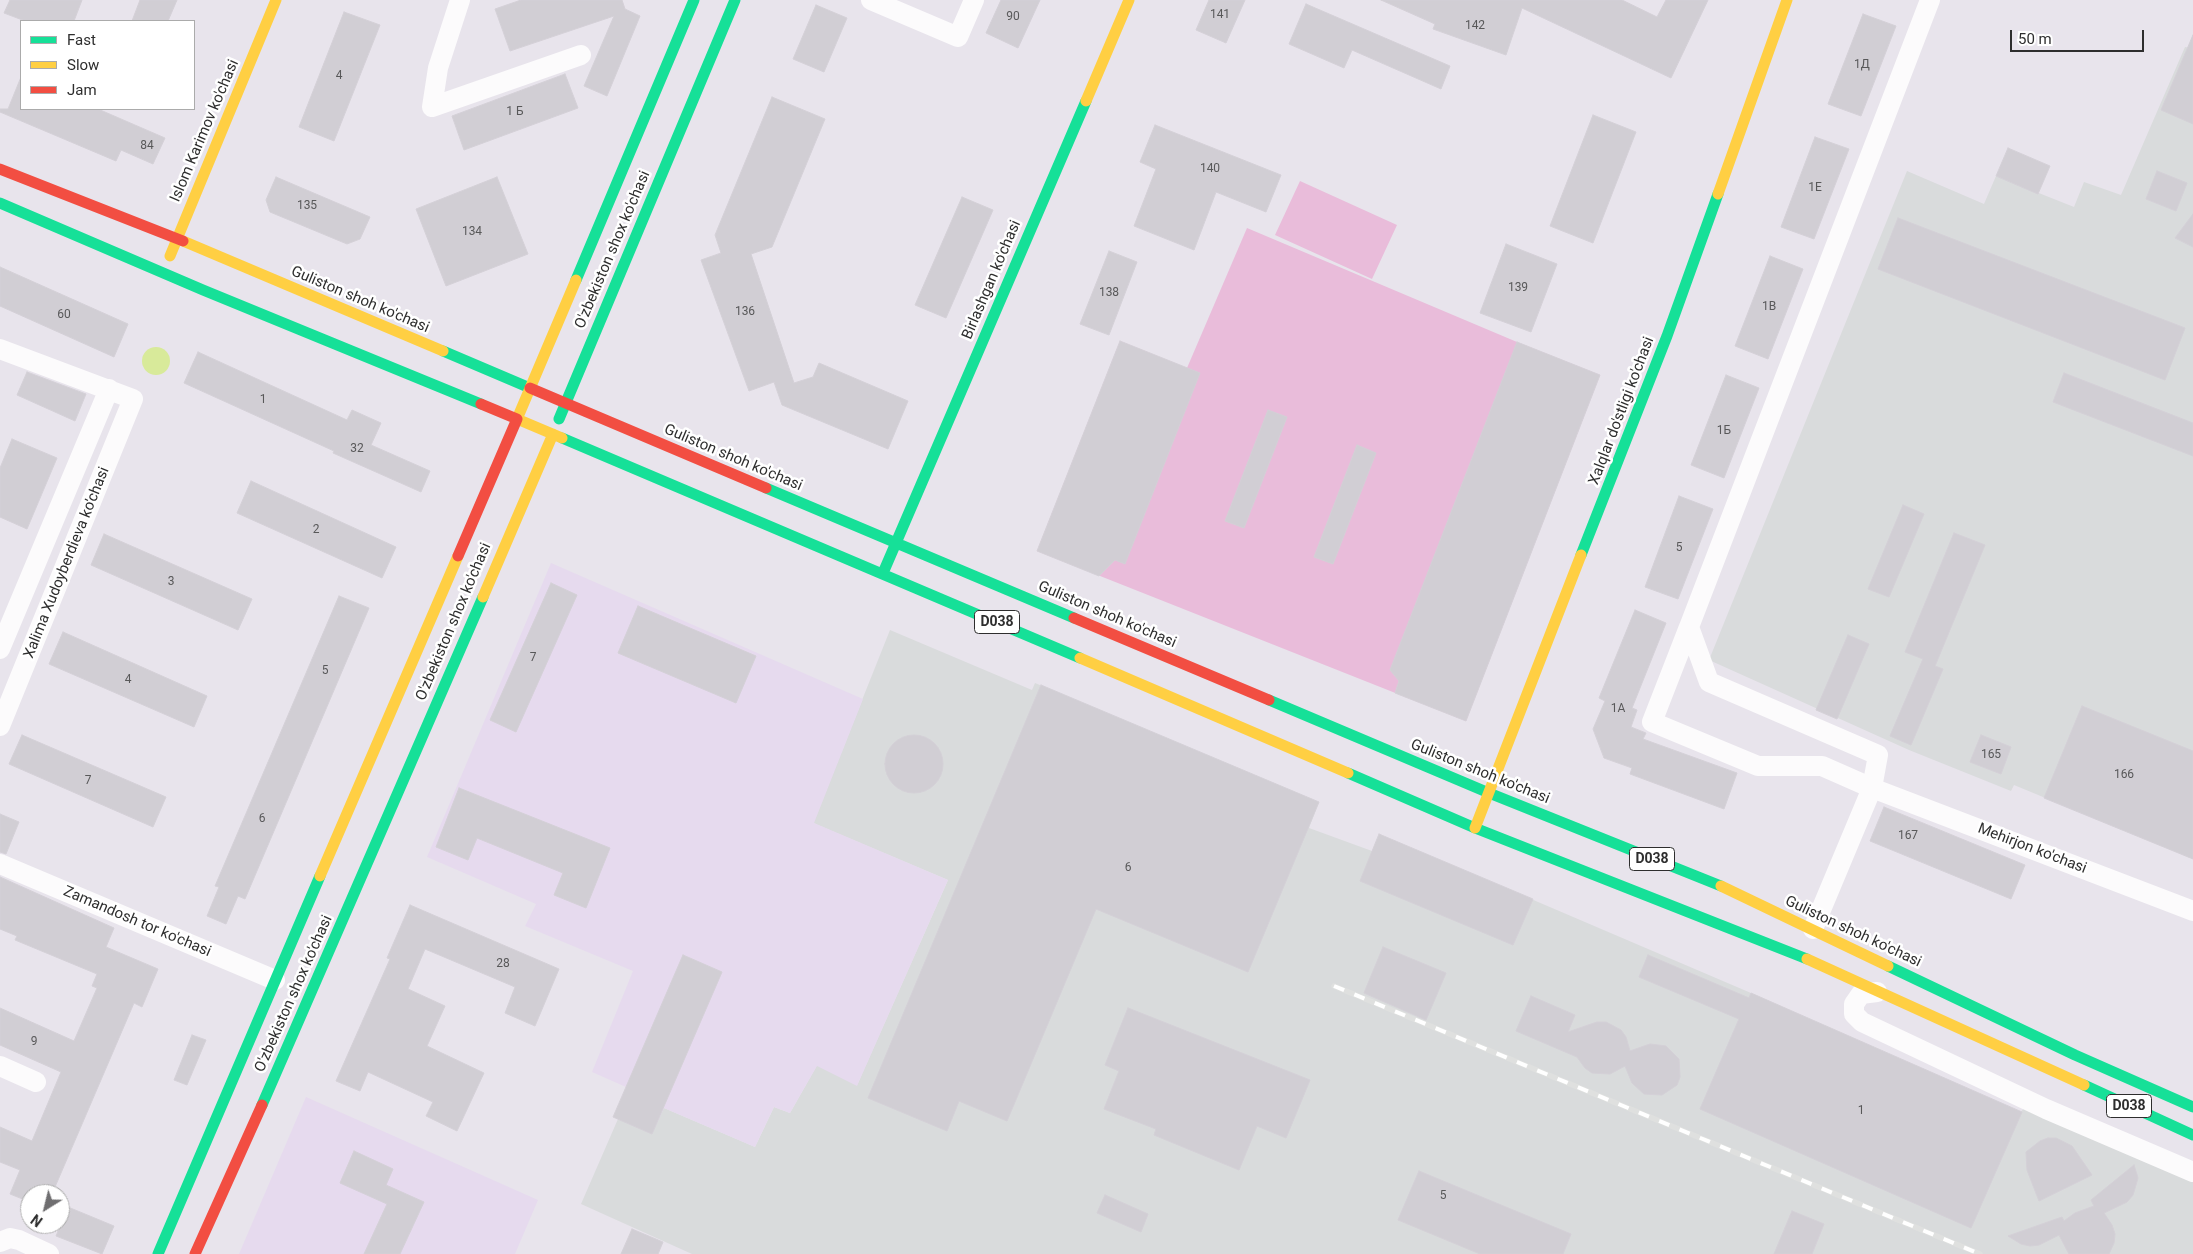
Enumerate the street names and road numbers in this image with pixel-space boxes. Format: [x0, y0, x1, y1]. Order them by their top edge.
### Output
street label: Islom Karimov ko'chasi [167, 57, 243, 205]
street label: O'zbekiston shox ko'chasi [572, 168, 654, 332]
street label: Birlashgan ko'chasi [959, 218, 1025, 342]
street label: Guliston shoh ko'chasi [288, 263, 432, 337]
street label: Xalqlar do'stligi ko'chasi [1585, 334, 1659, 488]
street label: Guliston shoh ko'chasi [661, 421, 805, 495]
street label: Xalima Xudoyberdieva ko'chasi [20, 465, 114, 661]
street label: O'zbekiston shox ko'chasi [413, 540, 495, 704]
street label: Guliston shoh ko'chasi [1035, 578, 1179, 652]
road number: D038 [974, 610, 1020, 634]
street label: Guliston shoh ko'chasi [1408, 736, 1552, 808]
street label: Mehirjon ko'chasi [1975, 820, 2089, 878]
road number: D038 [1630, 848, 1674, 871]
street label: Zamandosh tor ko'chasi [60, 883, 214, 961]
street label: Guliston shoh ko'chasi [1782, 892, 1924, 972]
street label: O'zbekiston shox ko'chasi [251, 913, 337, 1075]
road number: D038 [2106, 1094, 2152, 1118]

